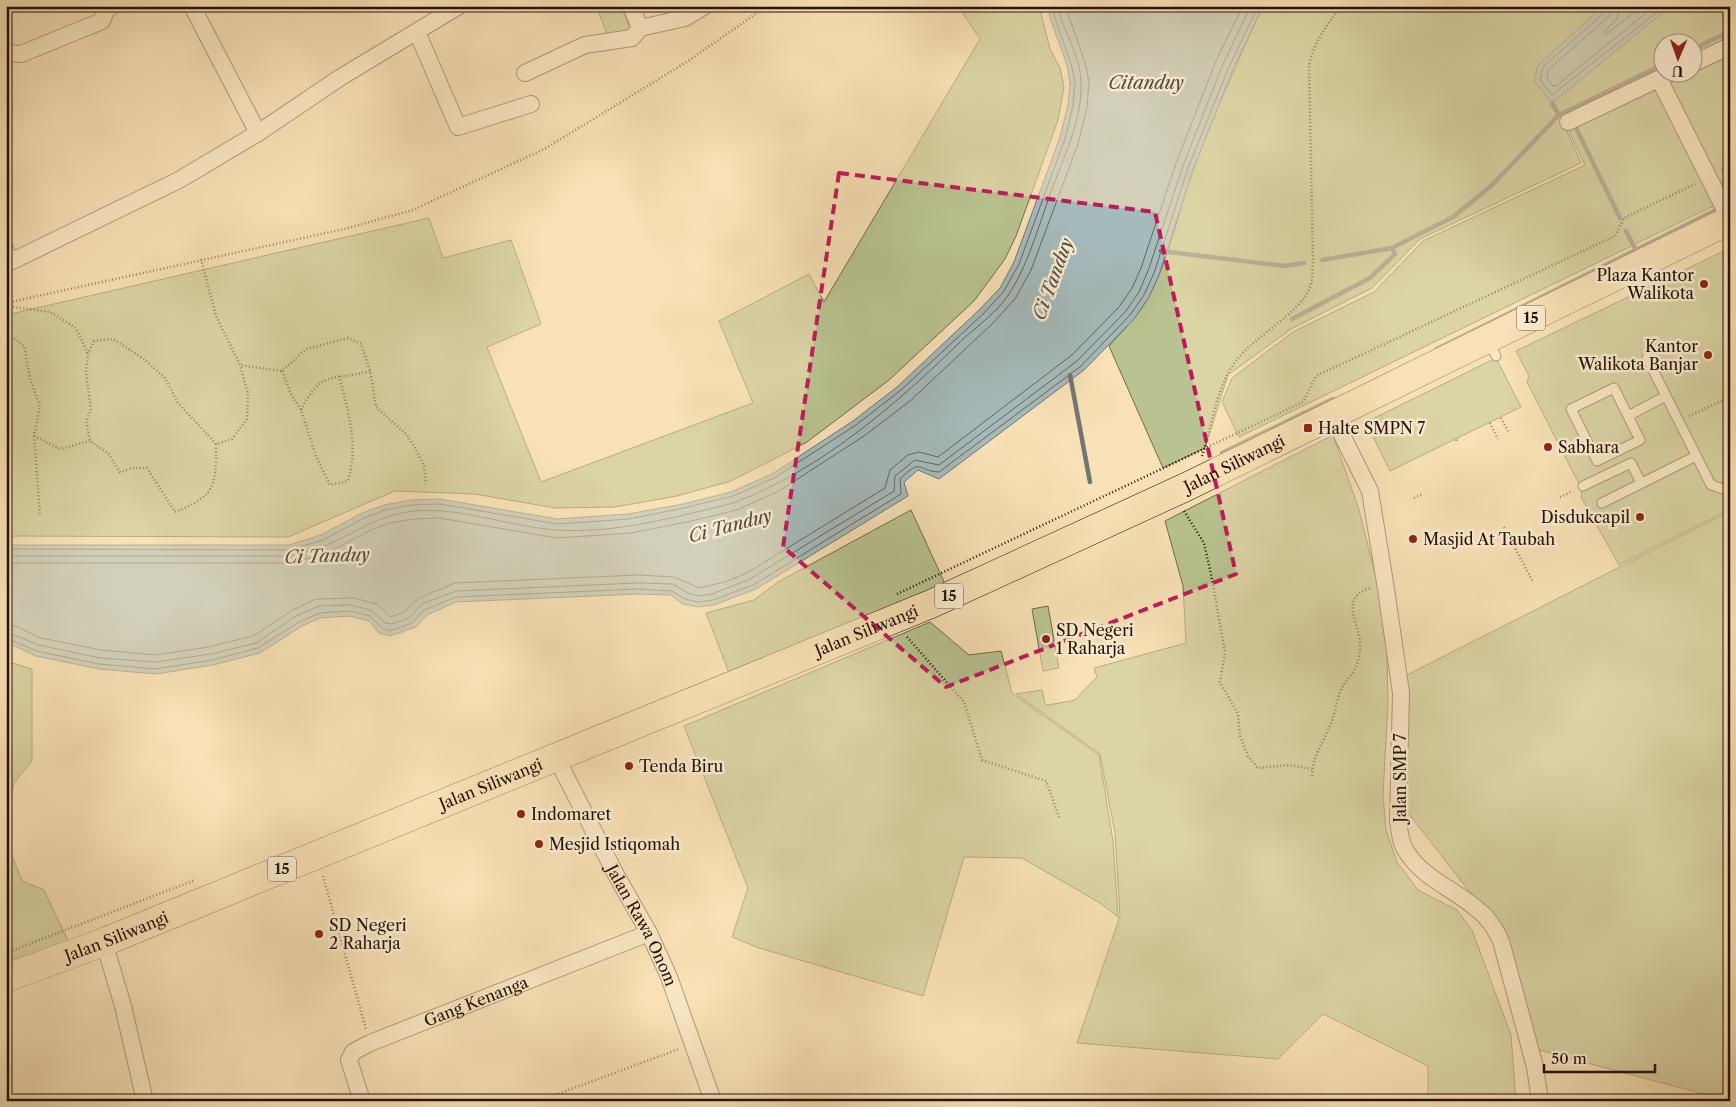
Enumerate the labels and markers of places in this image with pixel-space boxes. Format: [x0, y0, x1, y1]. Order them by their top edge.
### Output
place label: Plaza Kantor Walikota [1596, 265, 1695, 303]
marker: Plaza Kantor Walikota [1698, 278, 1710, 290]
place label: Kantor Walikota Banjar [1577, 336, 1698, 374]
marker: Kantor Walikota Banjar [1702, 349, 1714, 361]
place label: Halte SMPN 7 [1318, 418, 1425, 438]
marker: Halte SMPN 7 [1302, 422, 1314, 434]
place label: Sabhara [1558, 437, 1620, 457]
marker: Sabhara [1542, 441, 1554, 453]
place label: Disdukcapil [1541, 507, 1630, 527]
marker: Disdukcapil [1634, 511, 1646, 523]
place label: Masjid At Taubah [1423, 529, 1555, 549]
marker: Masjid At Taubah [1407, 533, 1419, 545]
place label: SD Negeri 1 Raharja [1056, 620, 1134, 658]
marker: SD Negeri 1 Raharja [1040, 633, 1052, 645]
place label: Tenda Biru [639, 756, 723, 776]
marker: Tenda Biru [623, 760, 635, 772]
place label: Indomaret [531, 804, 611, 824]
marker: Indomaret [515, 808, 527, 820]
place label: Mesjid Istiqomah [549, 834, 680, 854]
marker: Mesjid Istiqomah [533, 838, 545, 850]
place label: SD Negeri 2 Raharja [329, 915, 407, 953]
marker: SD Negeri 2 Raharja [313, 928, 325, 940]

